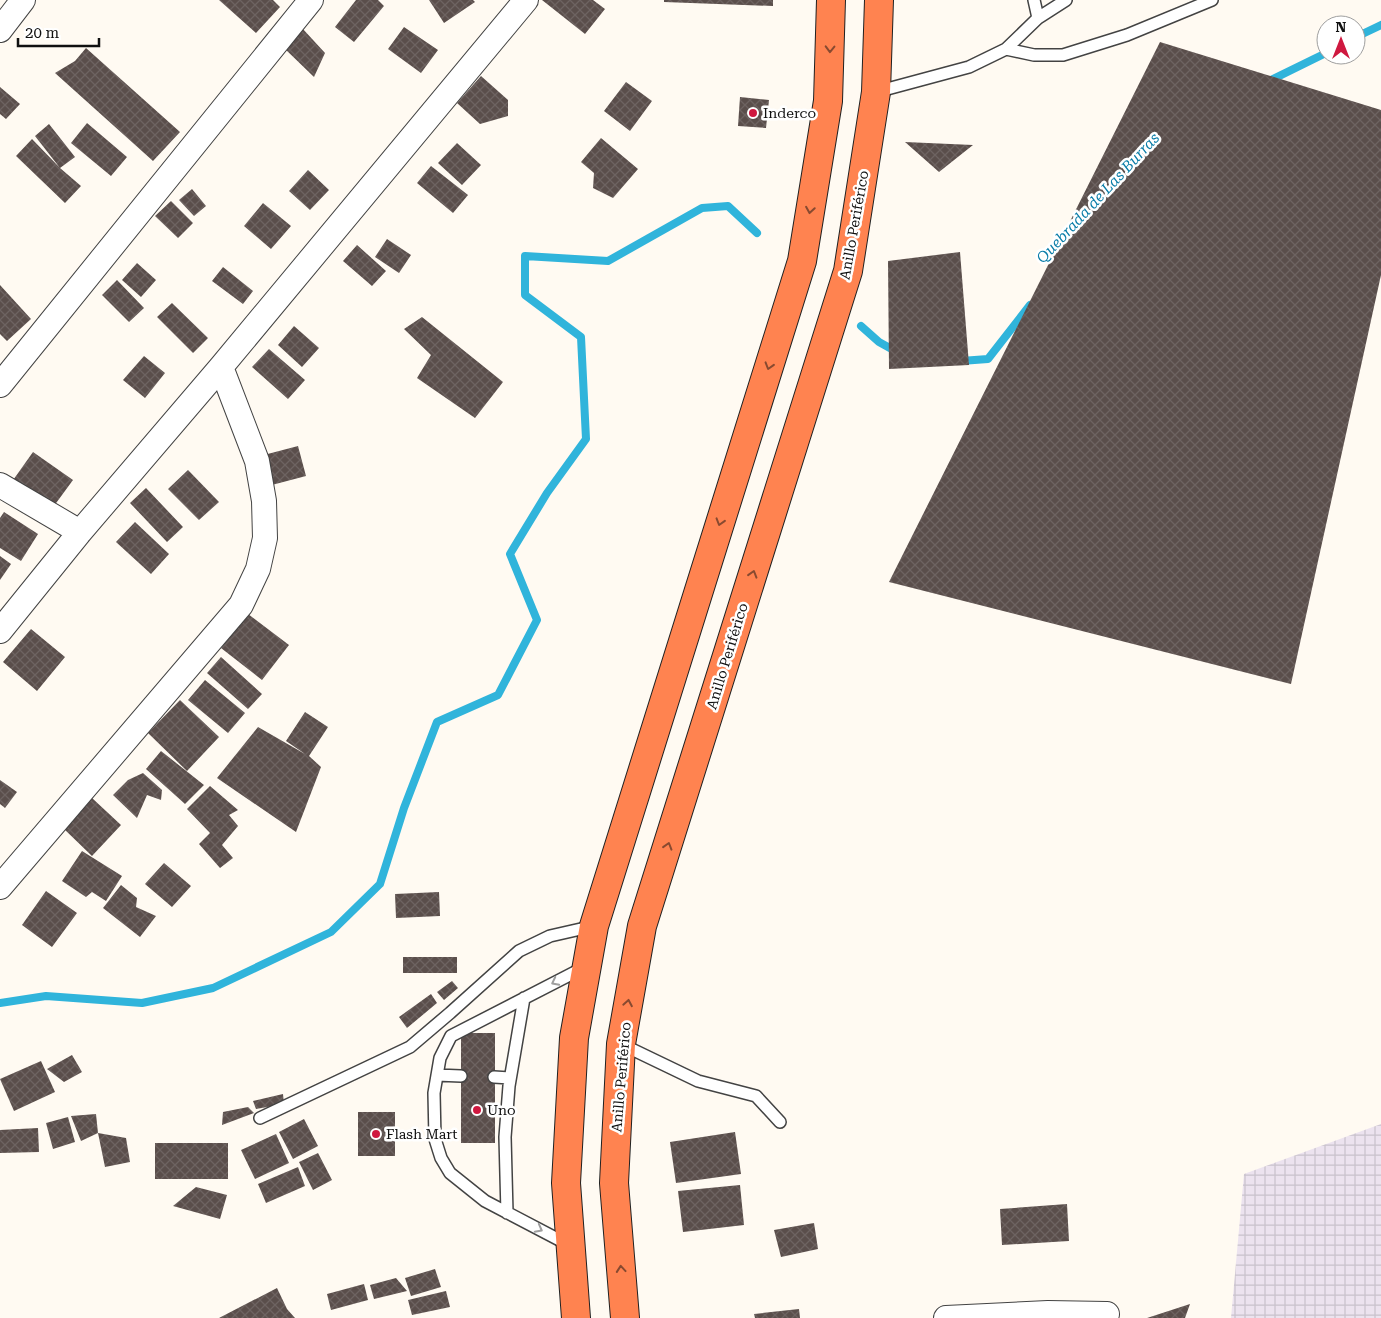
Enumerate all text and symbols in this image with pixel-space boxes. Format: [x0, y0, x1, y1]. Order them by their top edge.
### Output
scale bar [18, 15, 99, 47]
north arrow [1316, 15, 1366, 65]
text: N [1336, 19, 1347, 35]
text: 20 m [25, 24, 60, 42]
one-way arrow [824, 45, 835, 53]
place label: Inderco [763, 105, 816, 121]
marker: Inderco [747, 107, 759, 119]
water label: Quebrada de Las Burras [1033, 129, 1163, 267]
street label: Anillo Periférico [837, 169, 871, 281]
one-way arrow [806, 205, 816, 214]
one-way arrow [764, 362, 774, 370]
one-way arrow [716, 517, 726, 525]
one-way arrow [748, 570, 758, 578]
street label: Anillo Periférico [703, 601, 751, 711]
one-way arrow [662, 842, 672, 850]
one-way arrow [551, 976, 560, 986]
one-way arrow [623, 999, 633, 1007]
street label: Anillo Periférico [608, 1021, 634, 1133]
place label: Uno [487, 1102, 516, 1118]
marker: Uno [471, 1104, 483, 1116]
place label: Flash Mart [386, 1126, 458, 1142]
marker: Flash Mart [370, 1128, 382, 1140]
one-way arrow [534, 1223, 543, 1233]
one-way arrow [616, 1265, 627, 1273]

